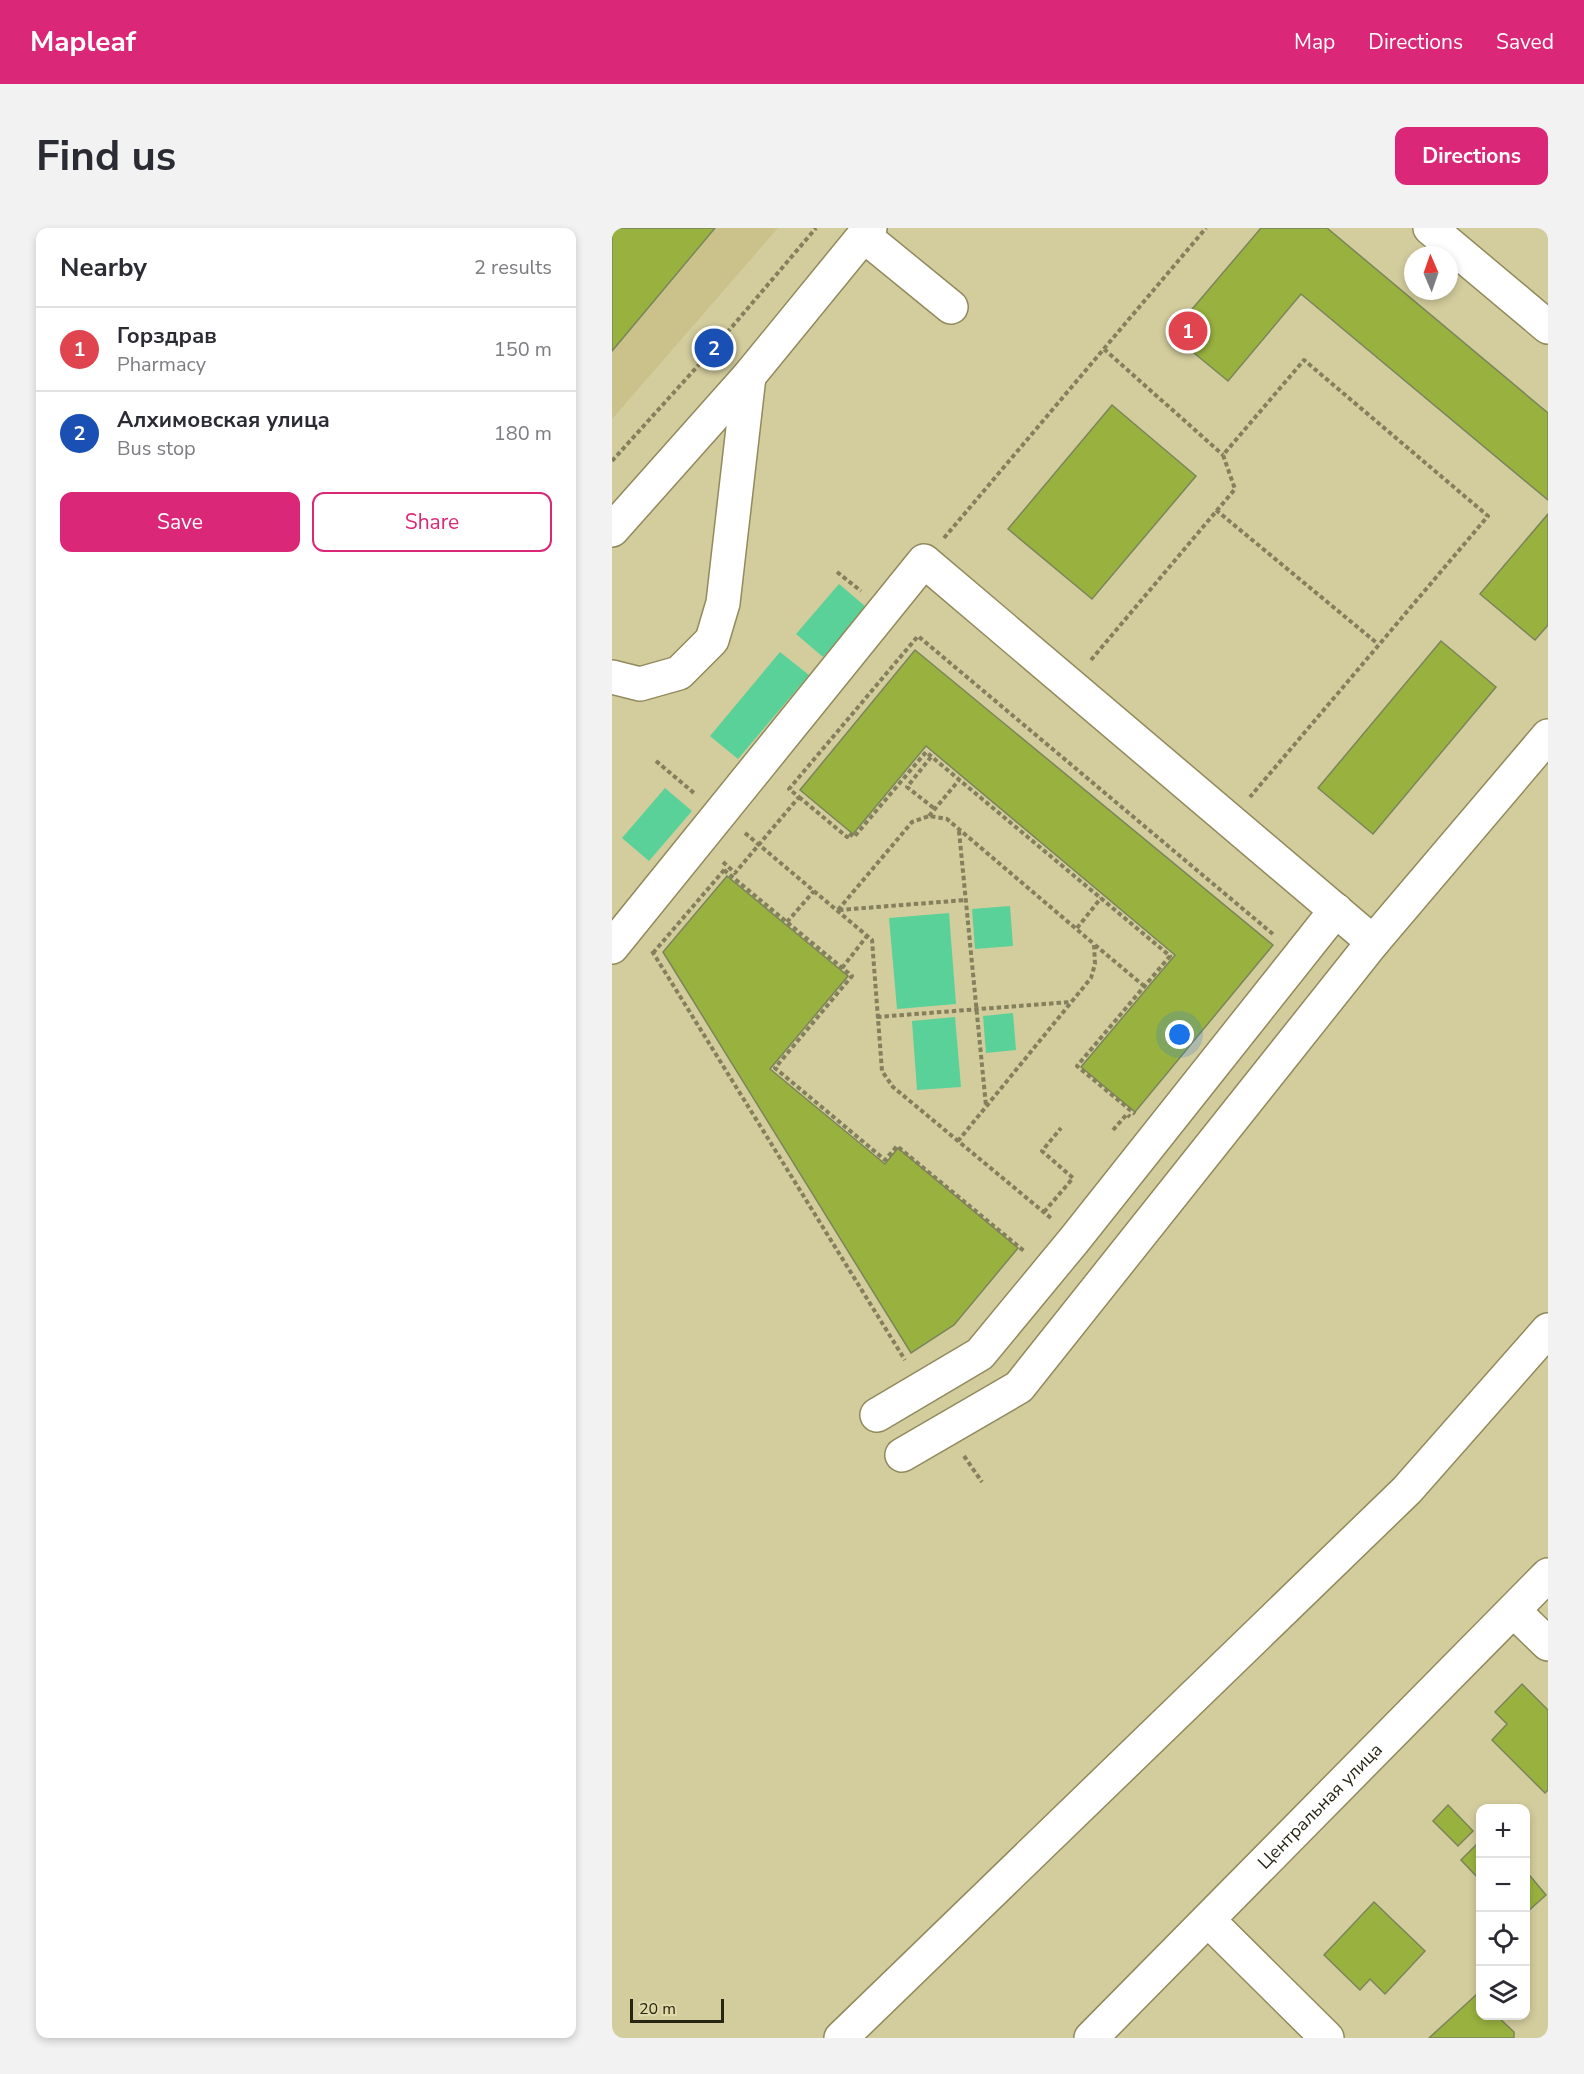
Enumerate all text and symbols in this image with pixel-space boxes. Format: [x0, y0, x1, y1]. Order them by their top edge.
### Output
text: Mapleaf [30, 23, 136, 61]
text: Map [1294, 28, 1335, 56]
text: Directions [1368, 28, 1463, 56]
text: Saved [1496, 28, 1554, 56]
button: Directions [1395, 127, 1548, 185]
text: Find us [36, 128, 176, 185]
north arrow [1404, 246, 1458, 300]
text: Nearby [60, 250, 147, 285]
text: 2 results [474, 254, 552, 281]
pin: 1 [1168, 308, 1208, 354]
text: Горздрав [117, 321, 217, 351]
pin: 2 [694, 326, 734, 370]
text: 1 [74, 336, 86, 363]
text: 150 m [494, 336, 552, 363]
text: Pharmacy [117, 351, 206, 378]
text: Алхимовская улица [117, 405, 330, 435]
text: 2 [74, 420, 86, 447]
text: 180 m [494, 420, 552, 447]
text: Bus stop [117, 435, 196, 462]
button: Save [60, 492, 300, 552]
button: Share [312, 492, 552, 552]
your location [1165, 1020, 1194, 1049]
street label: Центральная улица [1253, 1738, 1388, 1874]
map controls [1476, 1804, 1530, 2020]
button: + [1476, 1804, 1530, 1858]
button: − [1476, 1858, 1530, 1912]
button: locate [1476, 1912, 1530, 1966]
button: layers [1476, 1966, 1530, 2020]
scale bar [630, 1996, 724, 2024]
text: 20 m [639, 1998, 676, 2020]

